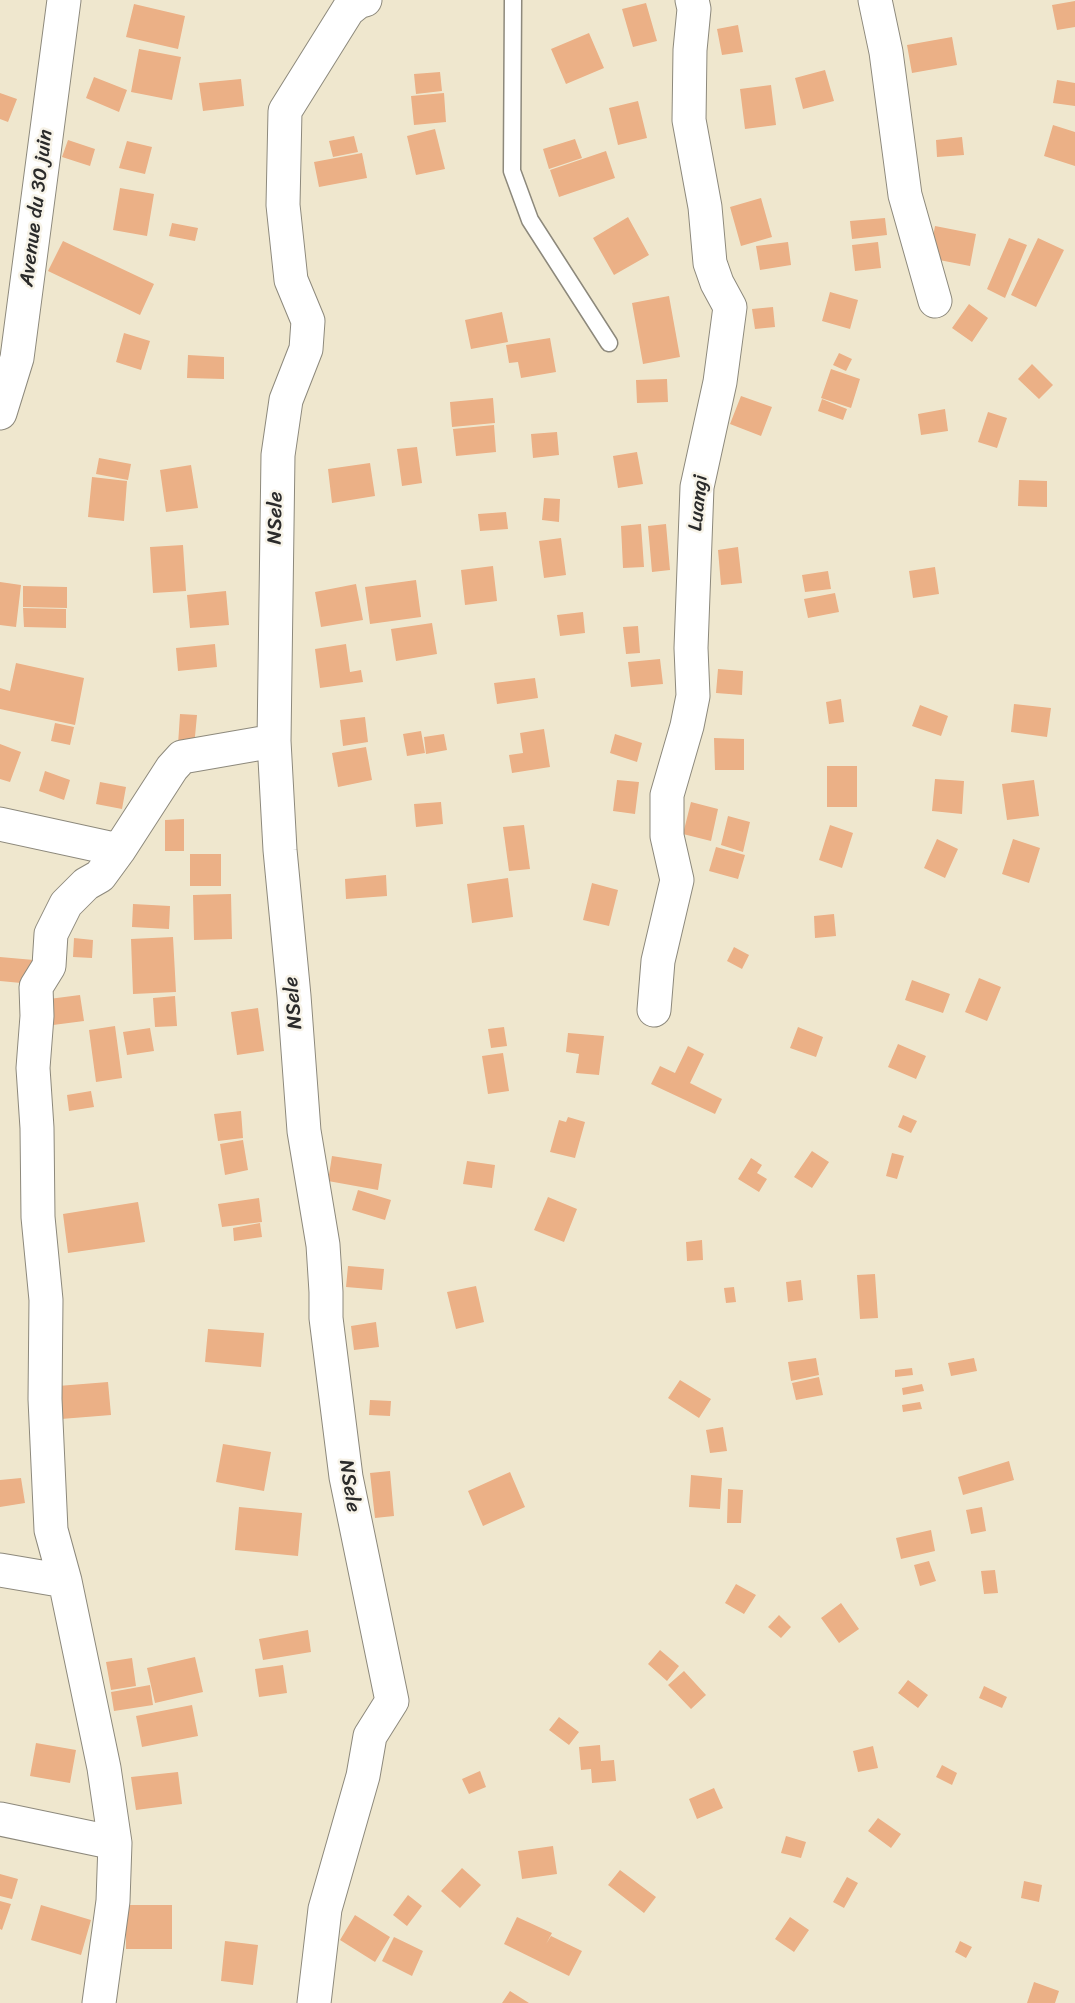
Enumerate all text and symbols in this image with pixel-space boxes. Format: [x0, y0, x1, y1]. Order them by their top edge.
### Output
street label: Avenue du 30 juin [15, 128, 59, 288]
street label: Luangi [684, 474, 714, 532]
street label: NSele [264, 491, 288, 545]
street label: NSele [280, 976, 308, 1030]
street label: NSele [333, 1458, 365, 1514]

